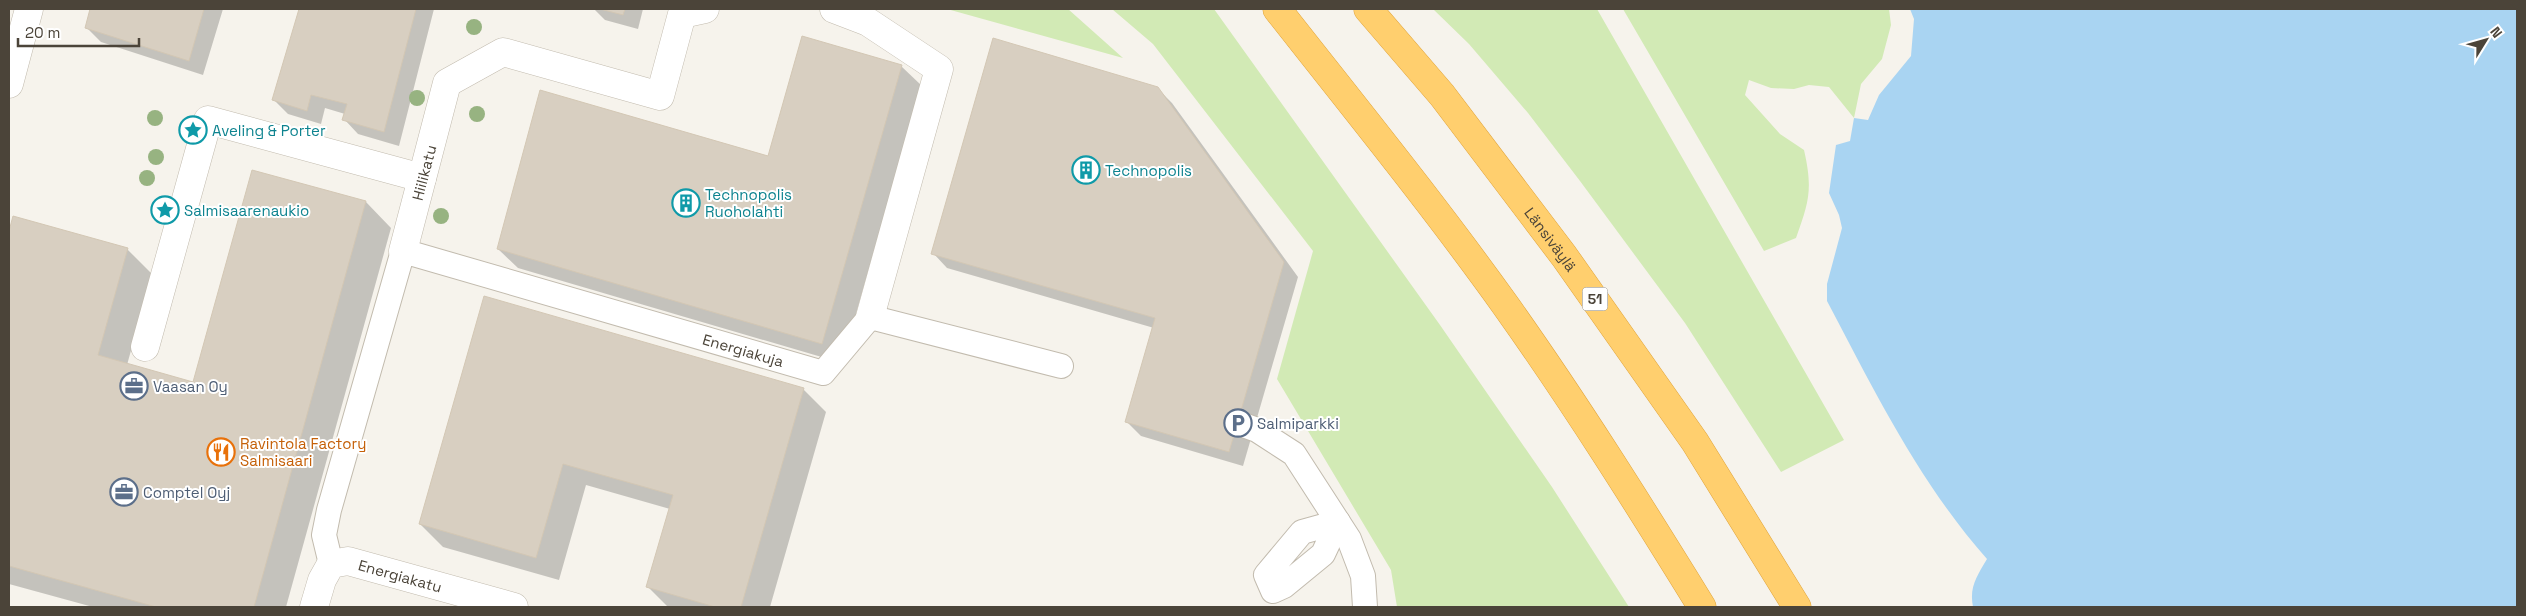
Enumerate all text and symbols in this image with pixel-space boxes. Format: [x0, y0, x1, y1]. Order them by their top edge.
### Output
scale bar [18, 15, 139, 47]
north arrow [2461, 15, 2511, 65]
text: 20 m [25, 23, 60, 42]
text: N [2486, 23, 2506, 41]
place icon: Aveling & Porter [178, 115, 208, 145]
place label: Aveling & Porter [212, 121, 326, 140]
street label: Hiilikatu [407, 143, 440, 202]
building icon: Technopolis [1071, 155, 1101, 185]
place label: Technopolis [1105, 161, 1192, 180]
place label: Technopolis Ruoholahti [705, 185, 792, 221]
building icon: Technopolis Ruoholahti [671, 188, 701, 218]
place icon: Salmisaarenaukio [150, 195, 180, 225]
place label: Salmisaarenaukio [184, 201, 309, 220]
street label: Länsiväylä [1521, 203, 1581, 275]
road number: 51 [1582, 288, 1608, 310]
street label: Energiakuja [700, 329, 786, 371]
office icon: Vaasan Oy [119, 371, 149, 401]
place label: Vaasan Oy [153, 377, 228, 396]
parking icon: Salmiparkki [1223, 408, 1253, 438]
place label: Salmiparkki [1257, 414, 1339, 433]
place label: Ravintola Factory Salmisaari [240, 434, 366, 470]
restaurant icon: Ravintola Factory Salmisaari [206, 437, 236, 467]
office icon: Comptel Oyj [109, 477, 139, 507]
place label: Comptel Oyj [143, 483, 230, 502]
street label: Energiakatu [356, 555, 444, 596]

